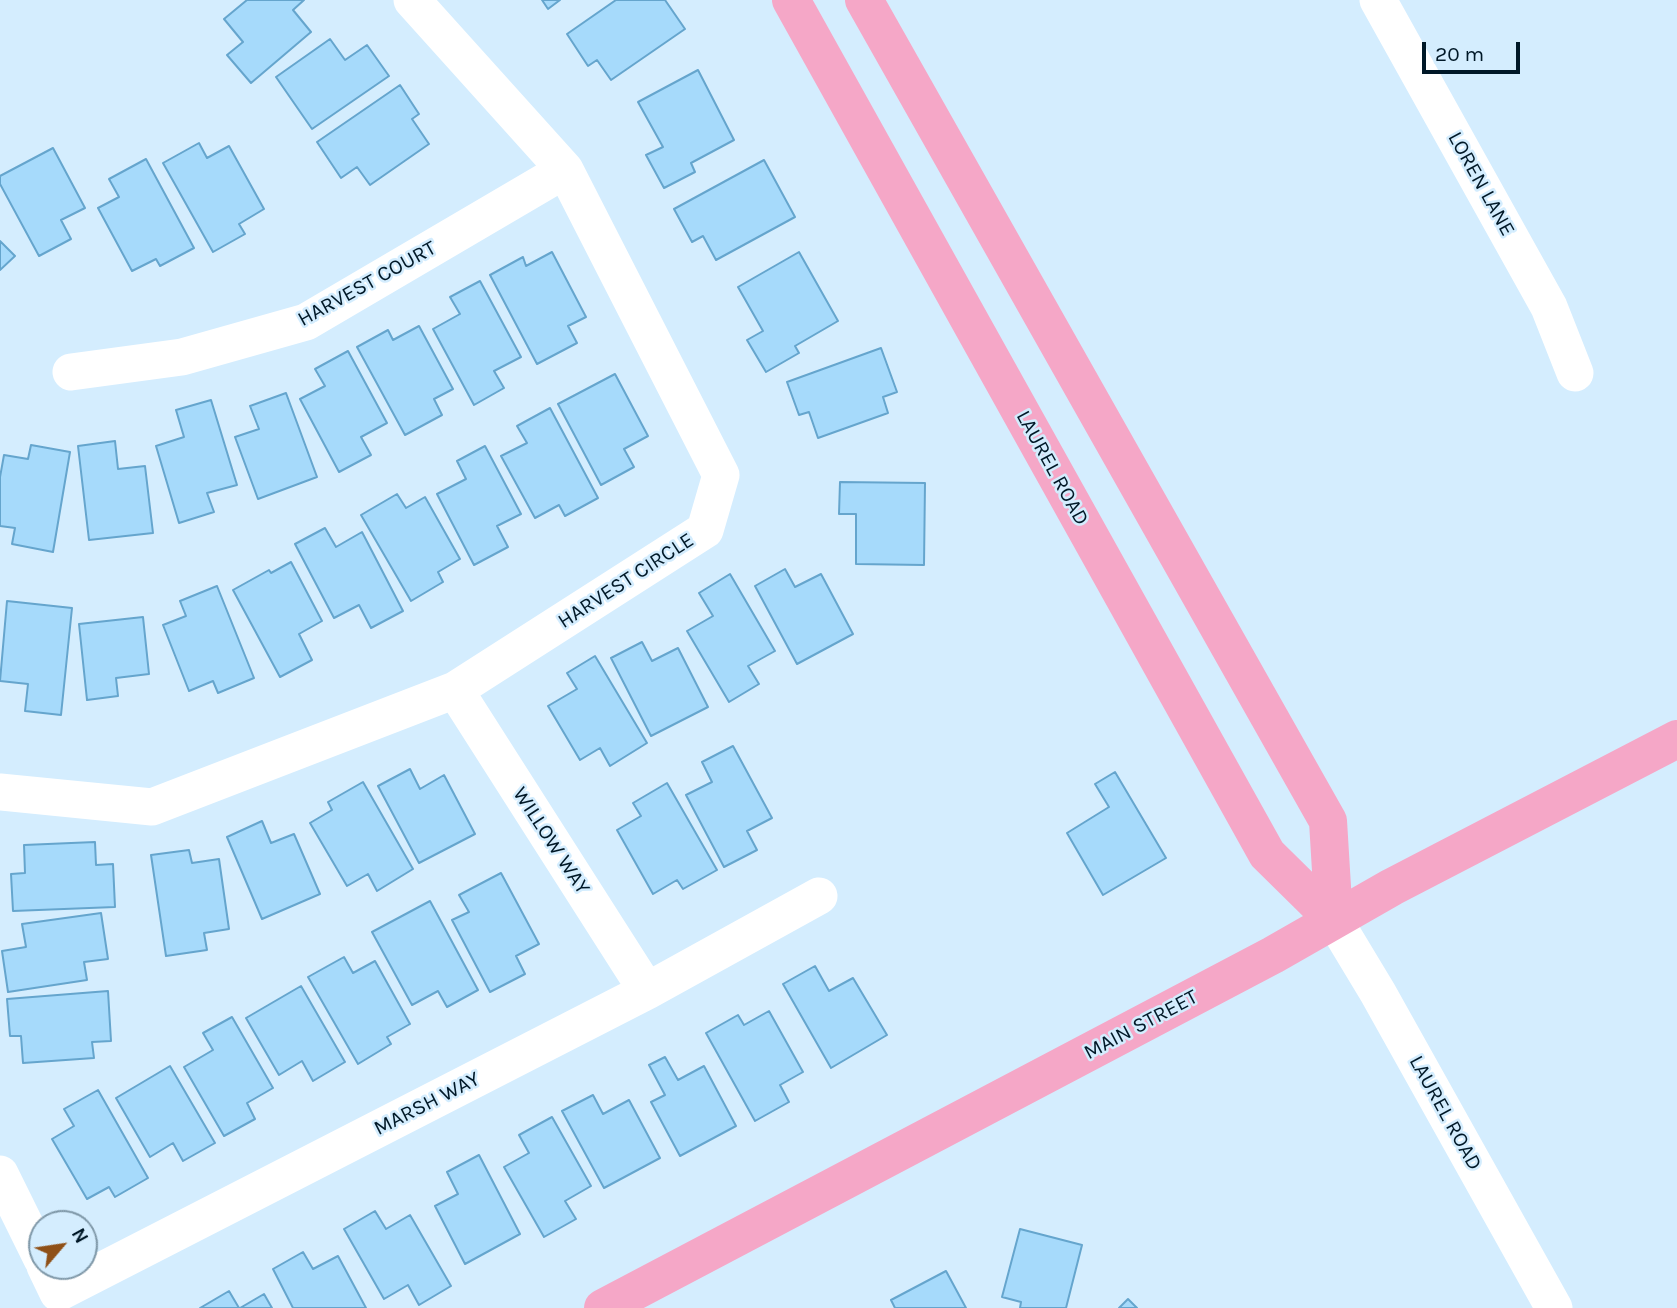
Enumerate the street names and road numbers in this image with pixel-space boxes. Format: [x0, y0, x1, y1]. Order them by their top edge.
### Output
street label: LOREN LANE [1442, 127, 1520, 241]
street label: HARVEST COURT [293, 236, 441, 332]
street label: LAUREL ROAD [1010, 406, 1094, 530]
street label: HARVEST CIRCLE [553, 528, 699, 634]
street label: WILLOW WAY [507, 783, 595, 899]
street label: MAIN STREET [1080, 984, 1202, 1066]
street label: LAUREL ROAD [1403, 1051, 1487, 1175]
street label: MARSH WAY [370, 1067, 484, 1141]

